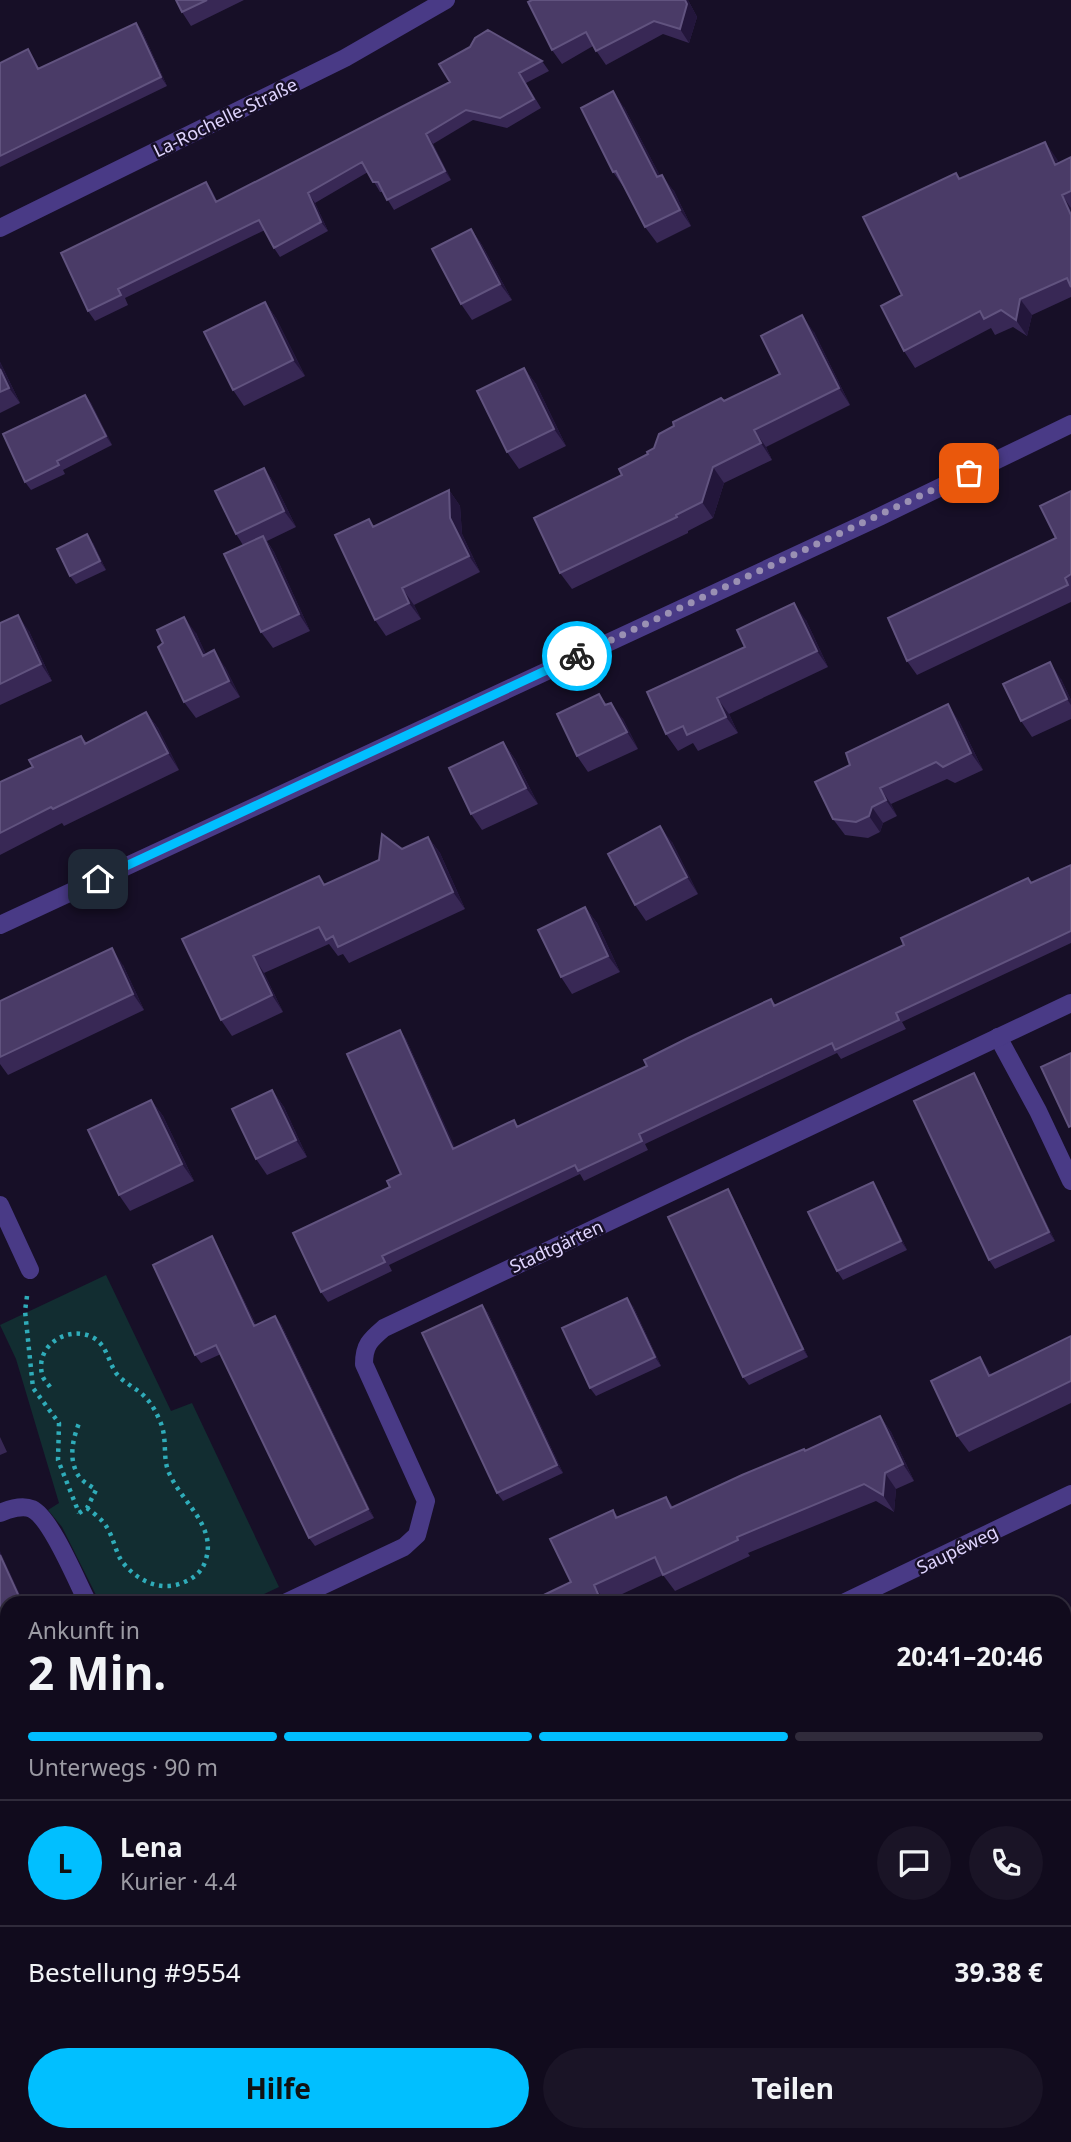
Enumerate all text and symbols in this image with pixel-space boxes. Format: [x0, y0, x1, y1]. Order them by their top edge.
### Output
street label: La-Rochelle-Straße [149, 72, 301, 162]
pin [939, 443, 999, 503]
icon: bag [950, 454, 988, 492]
courier [542, 621, 612, 691]
icon: bike [558, 637, 596, 675]
pin [68, 849, 128, 909]
icon: home [79, 860, 117, 898]
street label: Stadtgärten [505, 1214, 607, 1278]
street label: Saupéweg [912, 1519, 1002, 1579]
text: Ankunft in [28, 1614, 140, 1646]
text: 20:41–20:46 [896, 1638, 1043, 1674]
text: 2 Min. [28, 1641, 166, 1703]
text: Unterwegs · 90 m [28, 1751, 218, 1783]
button: chat [877, 1826, 951, 1900]
button: phone [969, 1826, 1043, 1900]
text: Lena [120, 1829, 183, 1865]
text: L [58, 1845, 72, 1881]
text: Kurier · 4.4 [120, 1865, 237, 1897]
text: Bestellung #9554 [28, 1954, 241, 1990]
text: 39.38 € [955, 1954, 1043, 1990]
button: Hilfe [28, 2048, 529, 2128]
button: Teilen [543, 2048, 1043, 2128]

